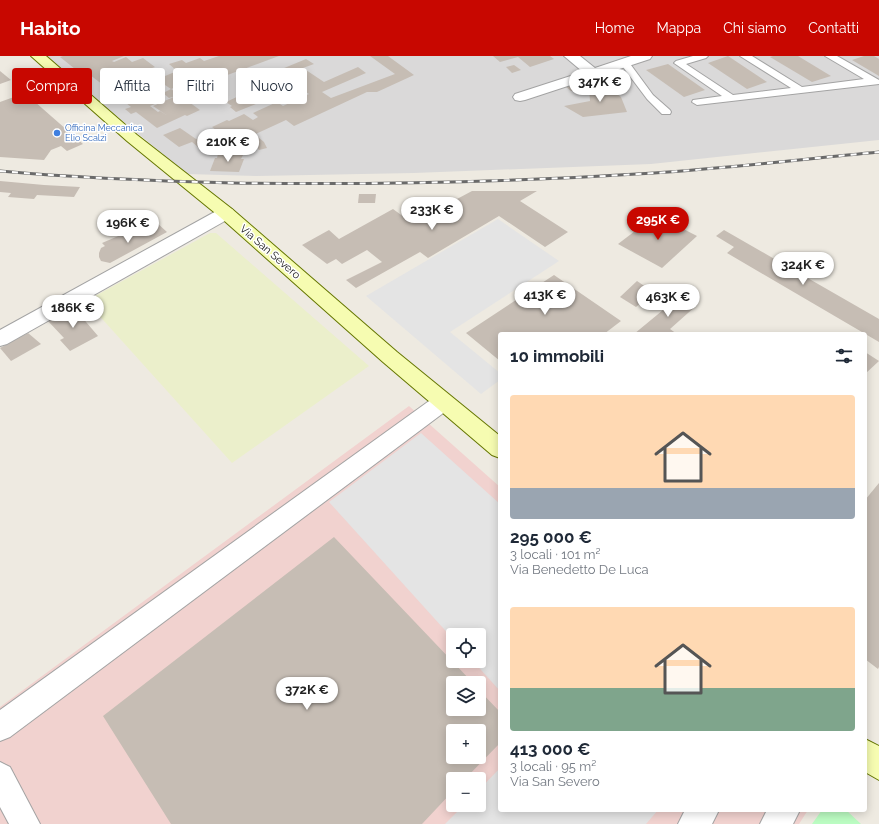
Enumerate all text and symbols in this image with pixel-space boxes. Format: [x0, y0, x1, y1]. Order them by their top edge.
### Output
text: Habito [20, 17, 81, 39]
text: Home [595, 20, 634, 36]
text: Mappa [656, 20, 701, 36]
text: Chi siamo [723, 20, 786, 36]
text: Contatti [808, 20, 859, 36]
chip: Compra [12, 68, 92, 104]
chip: Affitta [100, 68, 165, 104]
chip: Filtri [173, 68, 228, 104]
chip: Nuovo [236, 68, 307, 104]
pin: 347K € [567, 69, 633, 103]
text: 347K € [578, 74, 622, 89]
place label: Officina Meccanica Elio Scalzi [65, 123, 143, 143]
marker: Officina Meccanica Elio Scalzi [52, 128, 62, 138]
pin: 210K € [195, 129, 261, 163]
text: 210K € [206, 134, 250, 149]
pin: 233K € [399, 197, 465, 231]
text: 233K € [410, 202, 454, 217]
pin: 295K € [625, 207, 691, 241]
pin: 196K € [95, 210, 161, 244]
text: 295K € [636, 212, 680, 227]
text: 196K € [106, 215, 150, 230]
street label: Via San Severo [237, 222, 303, 282]
pin: 324K € [770, 252, 836, 286]
text: 324K € [781, 257, 825, 272]
pin: 413K € [512, 282, 578, 316]
pin: 463K € [635, 284, 701, 318]
text: 413K € [523, 287, 567, 302]
text: 463K € [646, 289, 690, 304]
pin: 186K € [40, 295, 106, 329]
text: 186K € [51, 300, 95, 315]
icon: filters [833, 345, 855, 367]
text: 10 immobili [510, 346, 604, 366]
icon: home [647, 421, 719, 493]
text: 295 000 € [510, 527, 592, 547]
text: 3 locali · 101 m² [510, 547, 601, 562]
text: Via Benedetto De Luca [510, 562, 649, 577]
map controls [446, 628, 486, 812]
button: locate [446, 628, 486, 668]
icon: home [647, 633, 719, 705]
button: layers [446, 676, 486, 716]
pin: 372K € [274, 677, 340, 711]
text: 372K € [285, 682, 329, 697]
button: + [446, 724, 486, 764]
text: 413 000 € [510, 739, 591, 759]
text: 3 locali · 95 m² [510, 759, 596, 774]
button: − [446, 772, 486, 812]
text: Via San Severo [510, 774, 600, 789]

